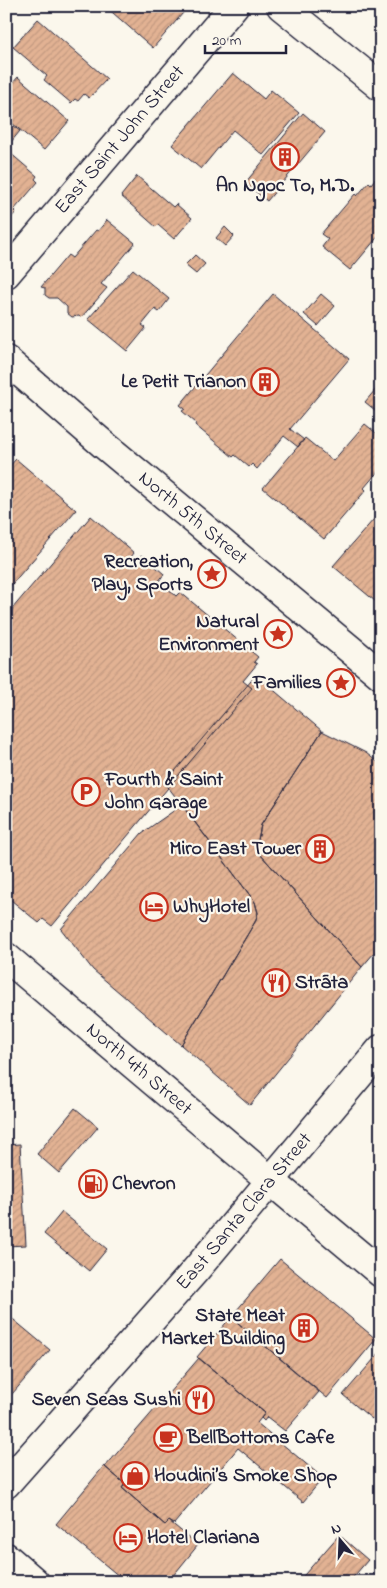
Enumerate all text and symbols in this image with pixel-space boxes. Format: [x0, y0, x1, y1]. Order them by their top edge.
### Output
scale bar [205, 22, 286, 54]
text: 20 m [212, 30, 242, 52]
street label: East Saint John Street [48, 59, 192, 221]
building icon: An Ngoc To, M.D. [270, 142, 300, 172]
place label: An Ngoc To, M.D. [216, 172, 354, 202]
building icon: Le Petit Trianon [250, 367, 280, 397]
place label: Le Petit Trianon [121, 368, 246, 397]
street label: North 5th Street [132, 464, 254, 573]
place label: Recreation, Play, Sports [92, 548, 194, 601]
place icon: Recreation, Play, Sports [197, 559, 227, 589]
place label: Natural Environment [158, 608, 259, 660]
place icon: Natural Environment [263, 619, 293, 649]
place icon: Families [326, 668, 356, 698]
place label: Families [252, 669, 322, 698]
place label: Fourth & Saint John Garage [104, 766, 224, 819]
parking icon: Fourth & Saint John Garage [71, 777, 101, 807]
building icon: Miro East Tower [305, 834, 335, 864]
place label: Miro East Tower [170, 835, 302, 864]
hotel icon: WhyHotel [139, 892, 169, 922]
place label: WhyHotel [173, 893, 250, 923]
restaurant icon: Strāta [261, 968, 291, 998]
place label: Strāta [295, 969, 349, 998]
street label: North 4th Street [79, 1016, 199, 1123]
street label: East Santa Clara Street [169, 1126, 320, 1297]
fuel station icon: Chevron [78, 1169, 108, 1199]
place label: Chevron [112, 1170, 176, 1199]
place label: State Meat Market Building [161, 1302, 285, 1355]
building icon: State Meat Market Building [289, 1313, 319, 1343]
restaurant icon: Seven Seas Sushi [185, 1385, 215, 1415]
place label: Seven Seas Sushi [32, 1386, 181, 1415]
cafe icon: BellBottoms Cafe [153, 1423, 183, 1453]
place label: BellBottoms Cafe [186, 1424, 336, 1453]
shop icon: Houdini’s Smoke Shop [120, 1461, 150, 1491]
place label: Houdini’s Smoke Shop [154, 1462, 338, 1491]
north arrow [314, 1516, 364, 1566]
text: N [328, 1518, 344, 1541]
hotel icon: Hotel Clariana [113, 1523, 143, 1553]
place label: Hotel Clariana [147, 1524, 260, 1553]

